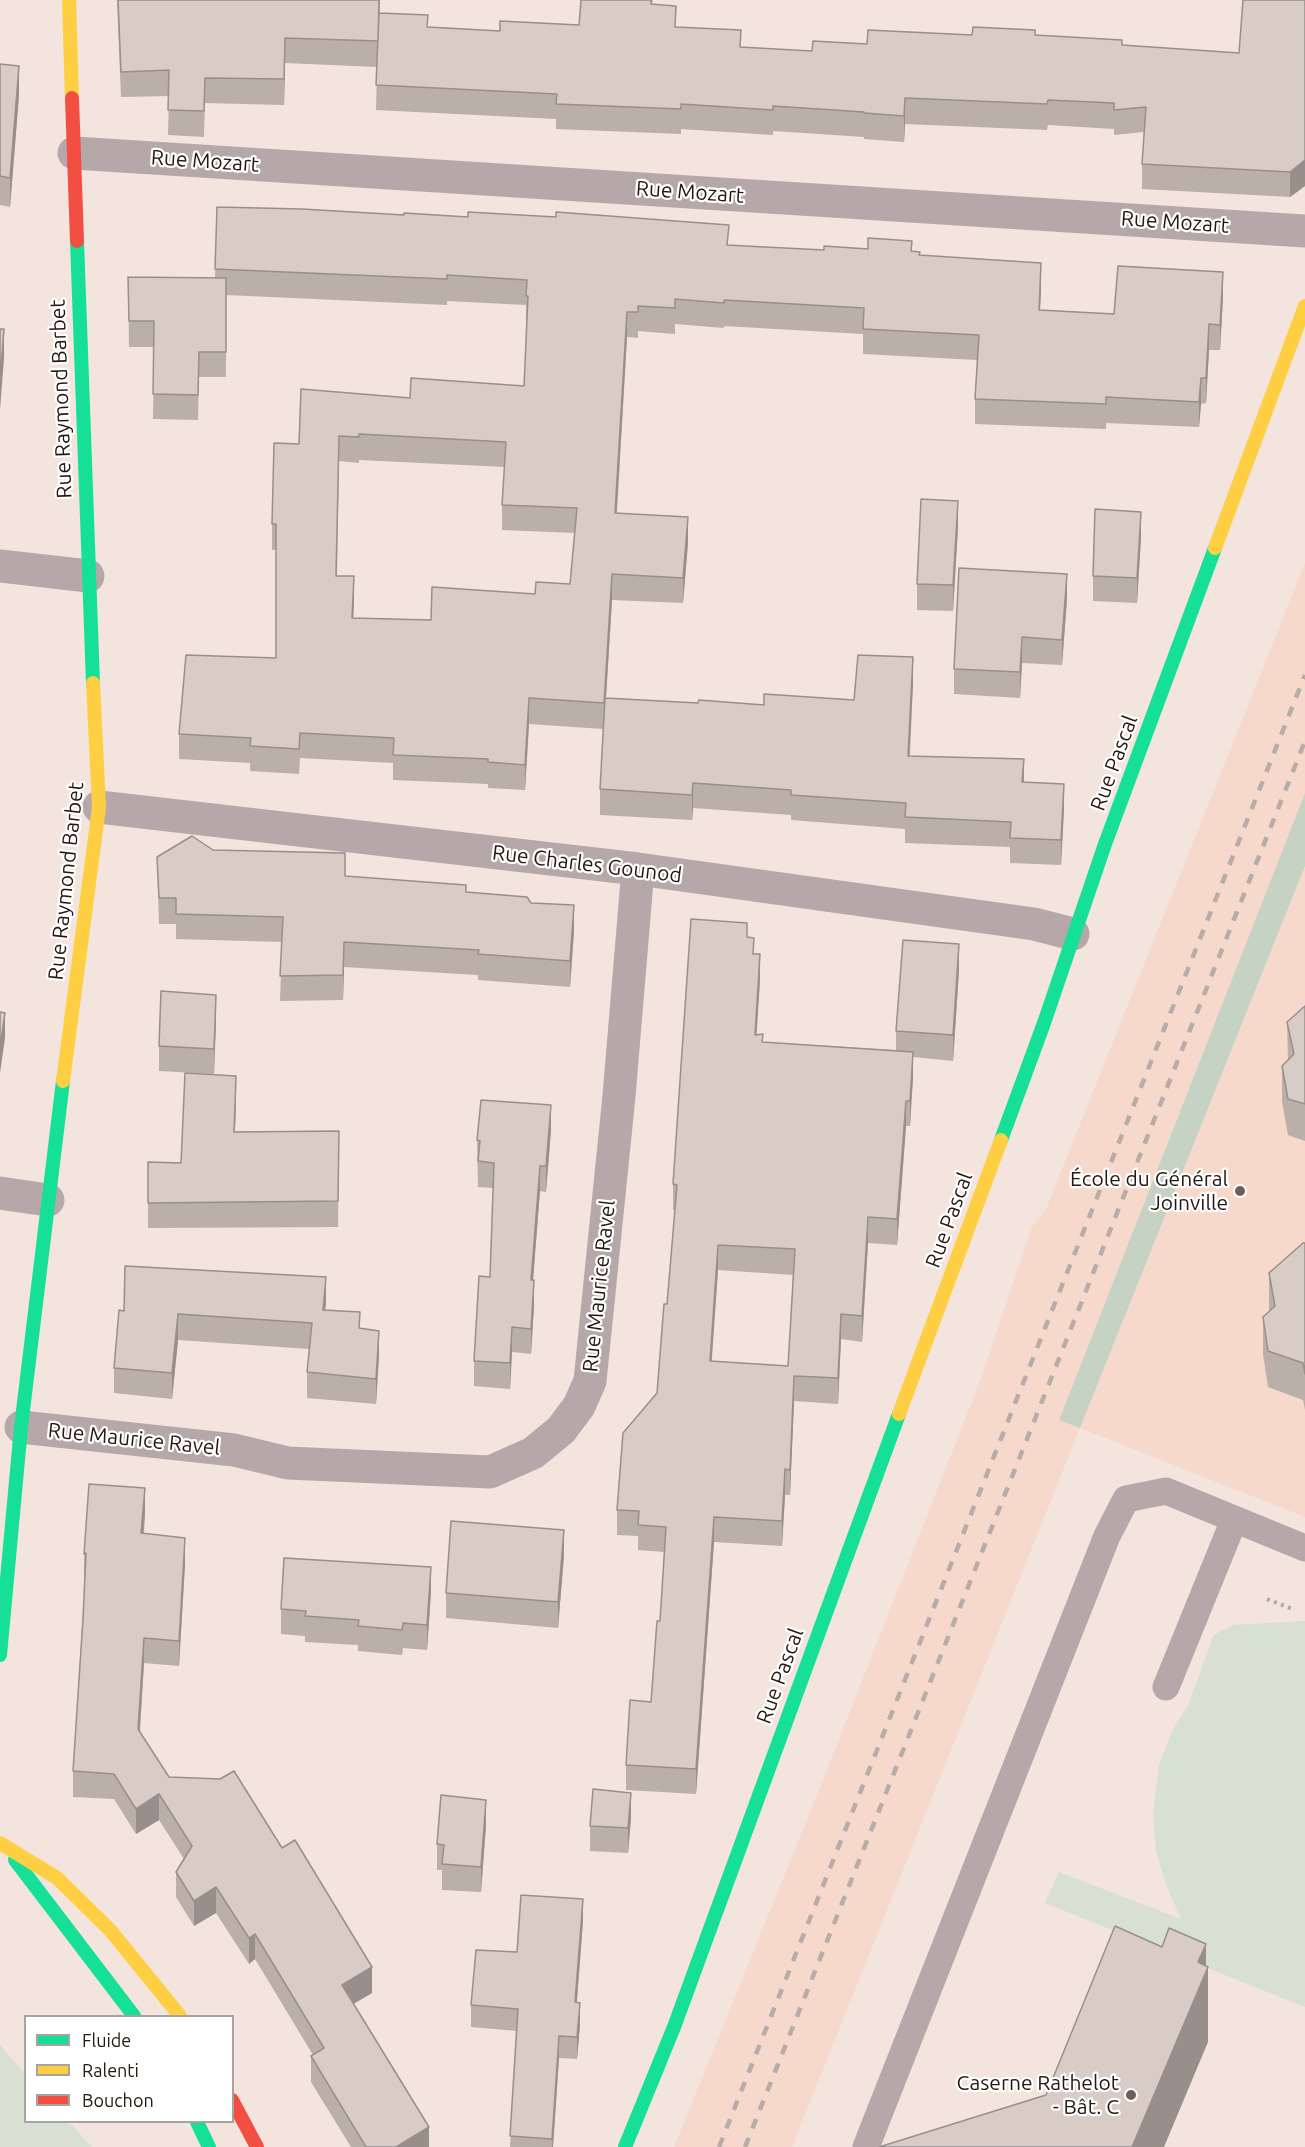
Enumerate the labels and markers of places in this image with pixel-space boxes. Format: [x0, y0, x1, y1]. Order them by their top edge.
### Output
place label: École du Général Joinville [1070, 1166, 1228, 1216]
marker: École du Général Joinville [1233, 1184, 1247, 1198]
place label: Caserne Rathelot - Bât. C [957, 2070, 1119, 2120]
marker: Caserne Rathelot - Bât. C [1124, 2088, 1138, 2102]

